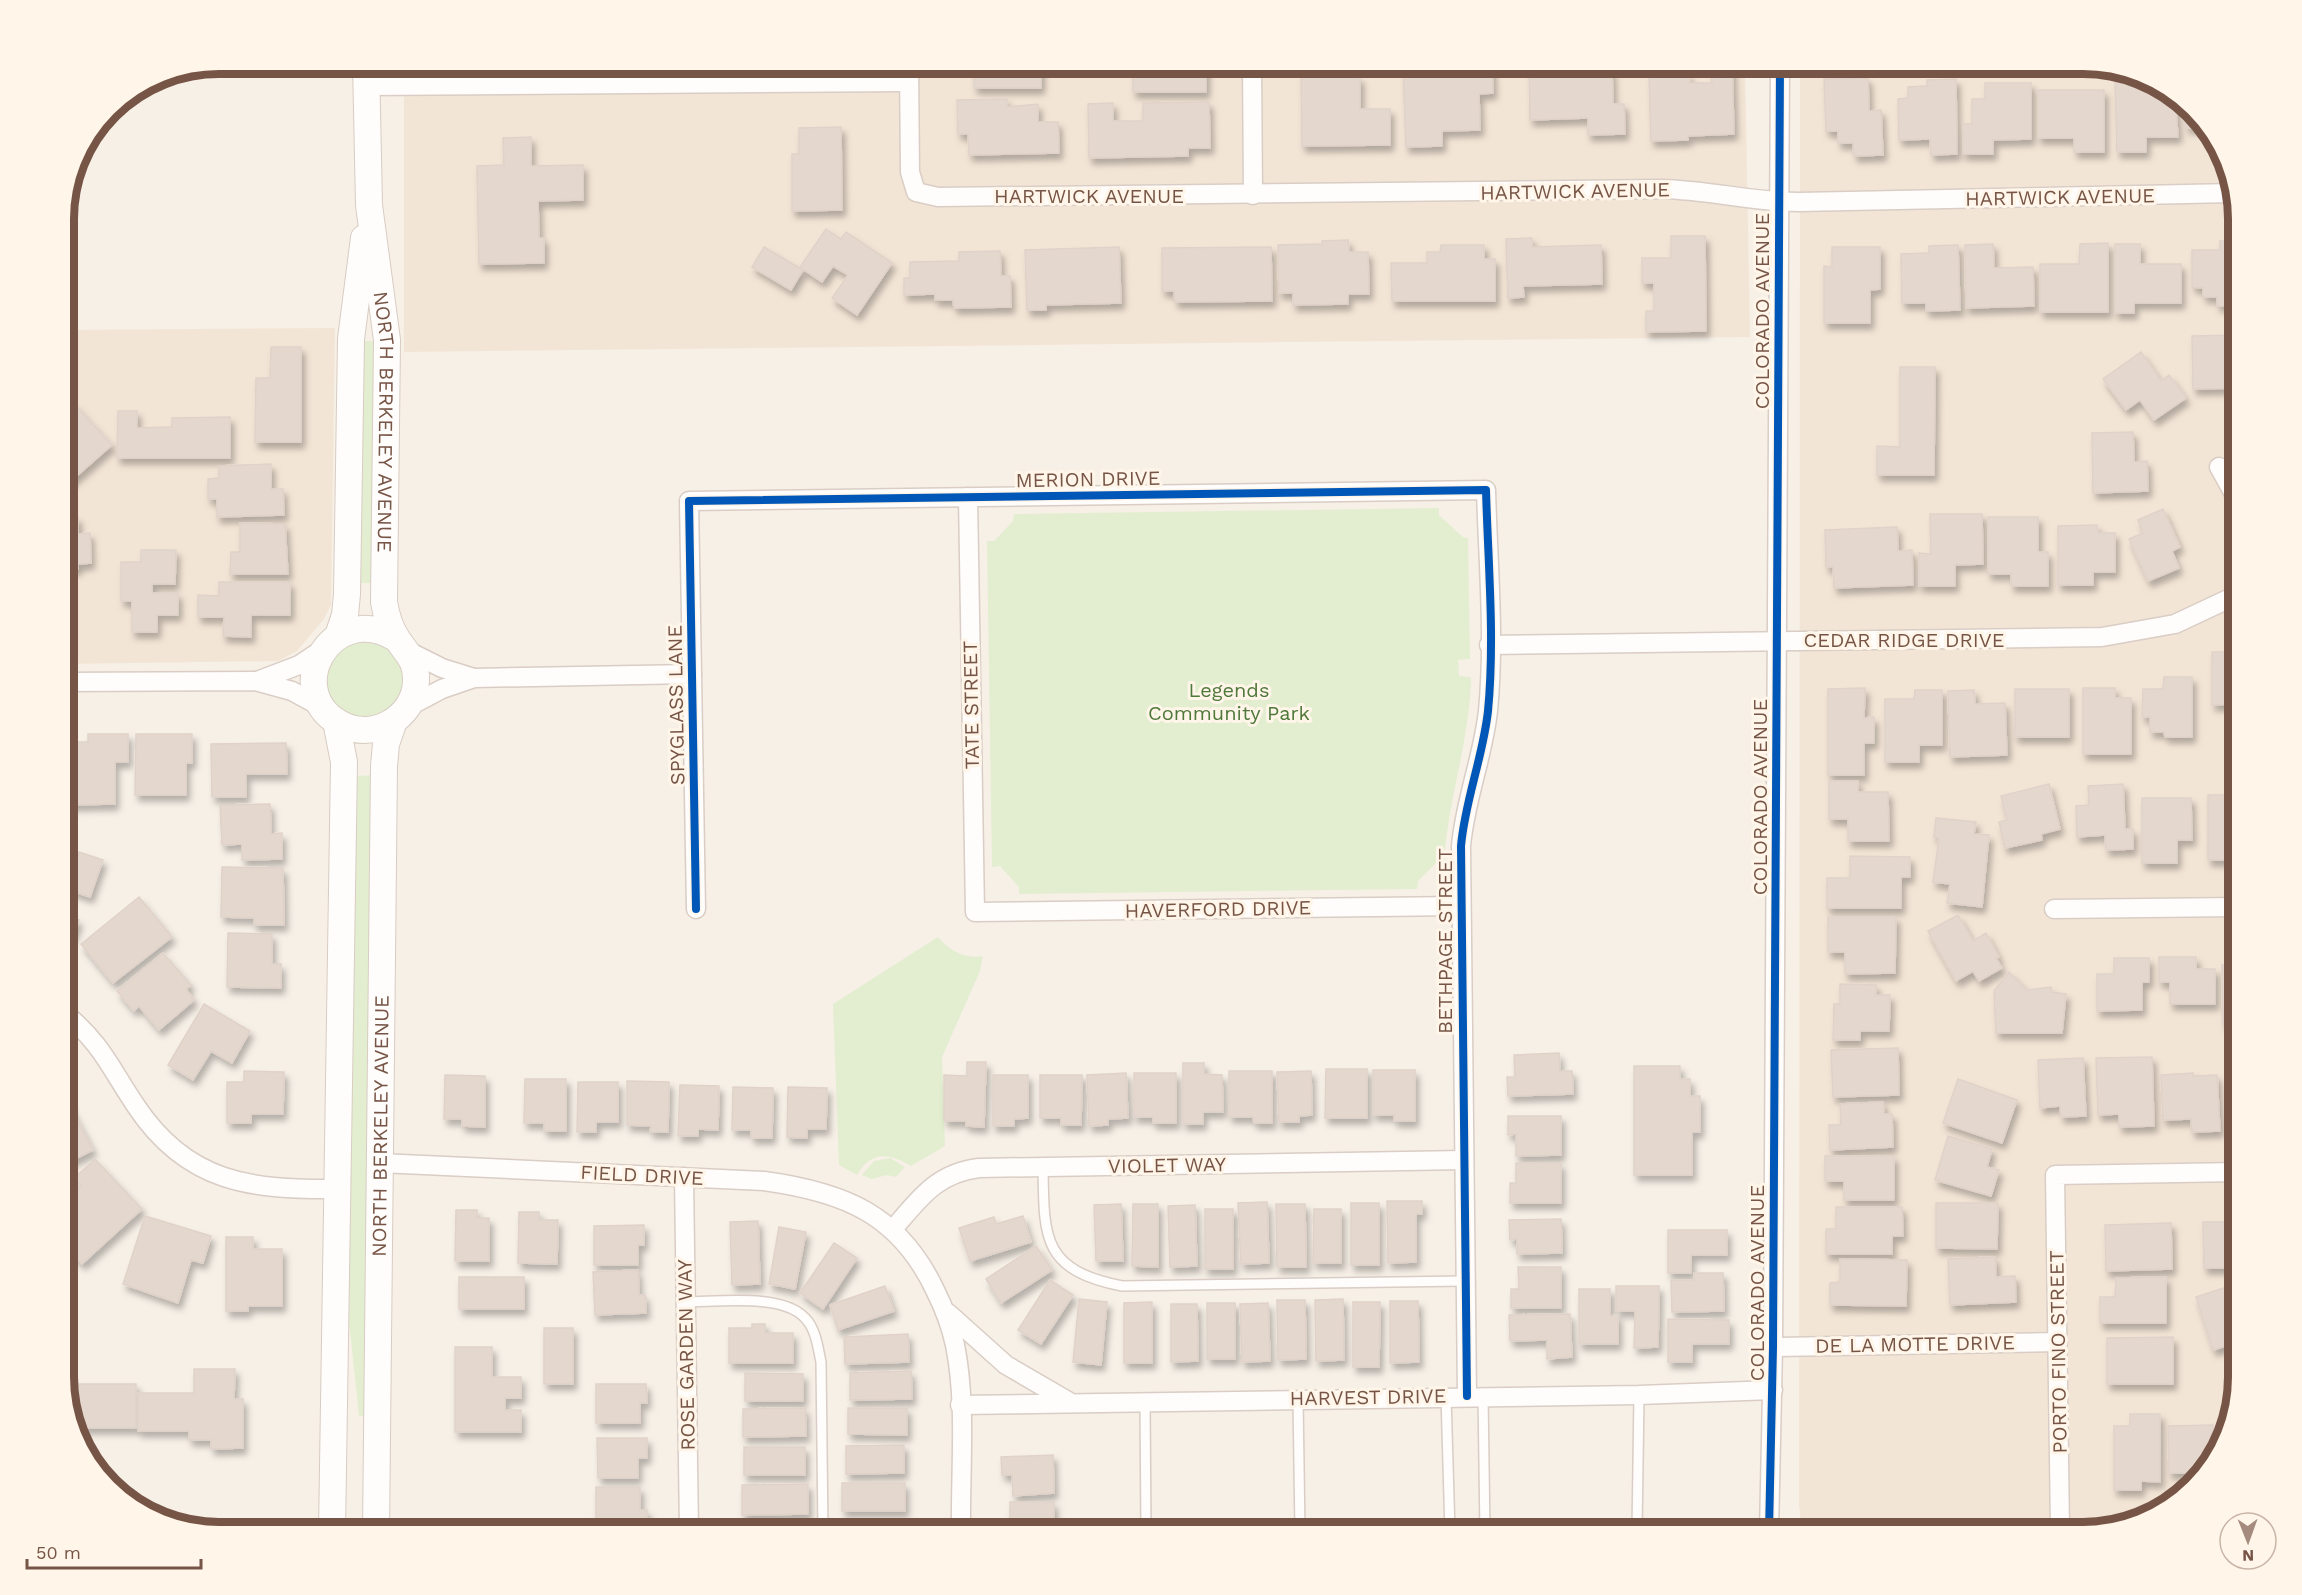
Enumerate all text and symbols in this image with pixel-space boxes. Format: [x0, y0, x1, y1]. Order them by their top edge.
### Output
street label: HARTWICK AVENUE [1480, 177, 1670, 205]
street label: HARTWICK AVENUE [1965, 183, 2155, 211]
street label: HARTWICK AVENUE [994, 184, 1184, 208]
street label: COLORADO AVENUE [1750, 213, 1774, 409]
street label: NORTH BERKELEY AVENUE [369, 290, 400, 553]
street label: MERION DRIVE [1015, 466, 1161, 492]
street label: SPYGLASS LANE [663, 625, 689, 785]
street label: CEDAR RIDGE DRIVE [1804, 628, 2004, 652]
street label: TATE STREET [958, 641, 984, 769]
park label: Legends Community Park [1148, 678, 1310, 725]
street label: COLORADO AVENUE [1748, 699, 1772, 895]
street label: BETHPAGE STREET [1433, 848, 1457, 1034]
street label: HAVERFORD DRIVE [1125, 895, 1311, 923]
street label: NORTH BERKELEY AVENUE [367, 995, 394, 1257]
street label: VIOLET WAY [1108, 1152, 1227, 1178]
street label: FIELD DRIVE [580, 1160, 704, 1190]
street label: COLORADO AVENUE [1745, 1185, 1769, 1381]
street label: PORTO FINO STREET [2044, 1250, 2072, 1454]
street label: ROSE GARDEN WAY [672, 1259, 700, 1451]
street label: DE LA MOTTE DRIVE [1815, 1330, 2015, 1358]
street label: HARVEST DRIVE [1290, 1384, 1446, 1410]
north arrow [2218, 1511, 2278, 1571]
scale bar [27, 1532, 201, 1570]
text: 50 m [36, 1542, 81, 1563]
text: N [2242, 1546, 2254, 1565]

